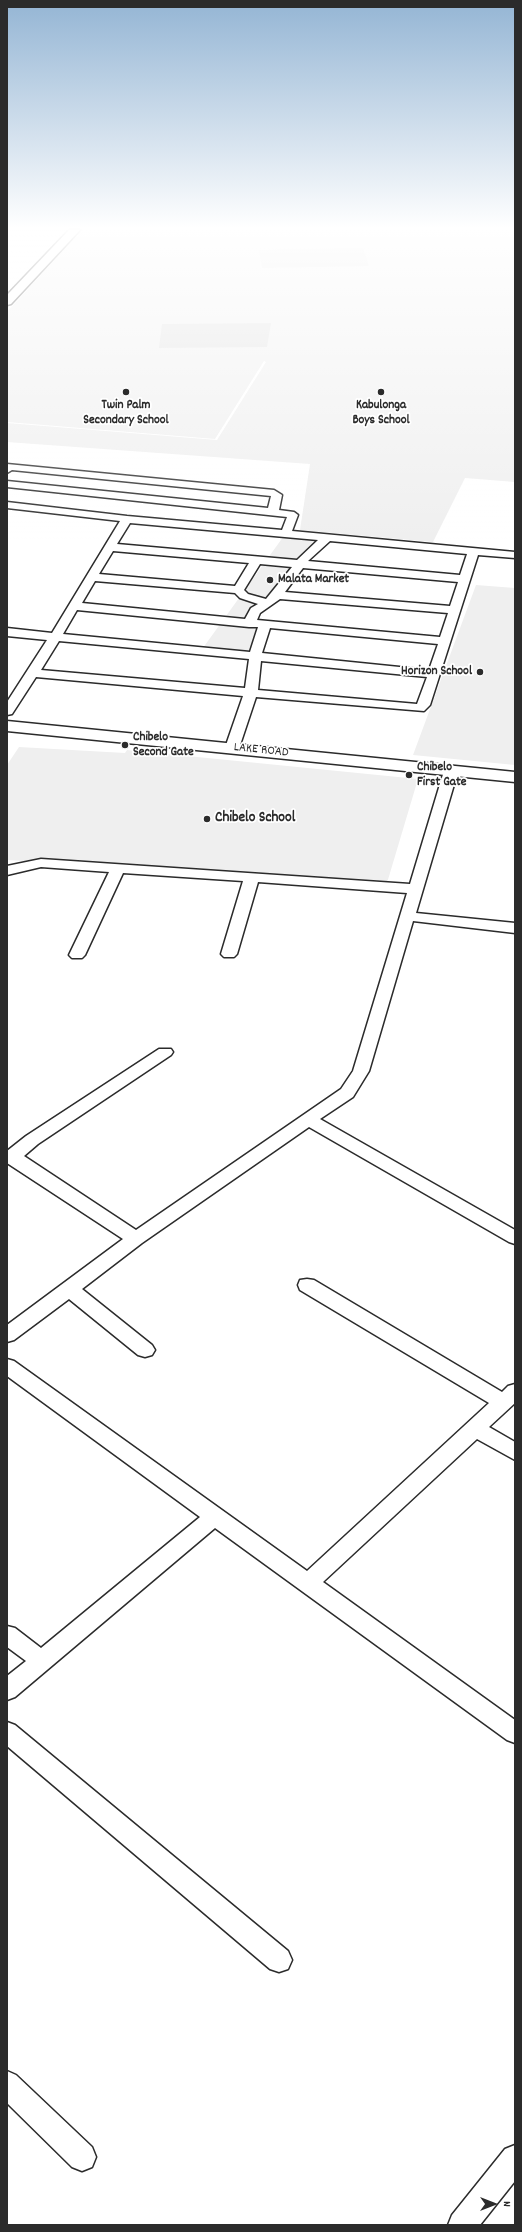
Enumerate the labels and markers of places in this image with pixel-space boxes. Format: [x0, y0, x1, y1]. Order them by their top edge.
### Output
marker: Twin Palm Secondary School [121, 387, 131, 397]
marker: Kabulonga Boys School [376, 387, 386, 397]
place label: Twin Palm Secondary School [83, 398, 169, 429]
place label: Kabulonga Boys School [352, 398, 410, 429]
place label: Malata Market [278, 572, 349, 588]
marker: Malata Market [265, 575, 275, 585]
place label: Horizon School [401, 664, 472, 680]
marker: Horizon School [475, 667, 485, 677]
place label: Chibelo Second Gate [133, 730, 194, 761]
marker: Chibelo Second Gate [120, 740, 130, 750]
place label: Chibelo First Gate [417, 760, 466, 791]
marker: Chibelo First Gate [404, 770, 414, 780]
place label: Chibelo School [215, 810, 295, 828]
marker: Chibelo School [202, 814, 212, 824]

